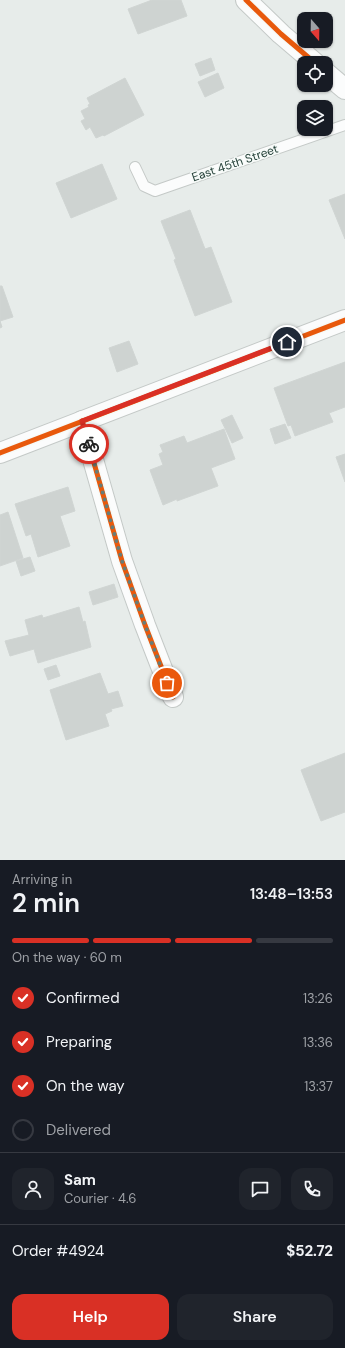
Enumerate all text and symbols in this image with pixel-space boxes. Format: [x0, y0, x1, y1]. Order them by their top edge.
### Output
north arrow [297, 12, 333, 48]
map controls [297, 12, 333, 136]
button: locate [297, 56, 333, 92]
button: layers [297, 100, 333, 136]
street label: East 45th Street [190, 141, 281, 185]
pin [270, 325, 304, 359]
icon: home [276, 331, 298, 353]
courier [69, 424, 109, 464]
icon: bike [78, 433, 100, 455]
pin [150, 666, 184, 700]
icon: bag [156, 672, 178, 694]
text: Arriving in [12, 871, 72, 888]
text: 13:48–13:53 [250, 884, 333, 904]
text: 2 min [12, 886, 80, 920]
text: On the way · 60 m [12, 949, 122, 966]
icon: check [12, 987, 34, 1009]
text: Confirmed [46, 988, 120, 1008]
text: 13:26 [303, 990, 333, 1007]
icon: check [12, 1031, 34, 1053]
text: Preparing [46, 1032, 112, 1052]
text: 13:36 [303, 1034, 333, 1051]
icon: check [12, 1075, 34, 1097]
text: On the way [46, 1076, 125, 1096]
text: 13:37 [304, 1078, 333, 1095]
text: Delivered [46, 1120, 111, 1140]
button: person [12, 1168, 54, 1210]
button: chat [239, 1168, 281, 1210]
button: phone [291, 1168, 333, 1210]
text: Sam [64, 1170, 96, 1190]
text: Courier · 4.6 [64, 1190, 136, 1207]
text: Order #4924 [12, 1241, 104, 1261]
text: $52.72 [286, 1241, 333, 1261]
button: Help [12, 1294, 169, 1340]
button: Share [177, 1294, 333, 1340]

